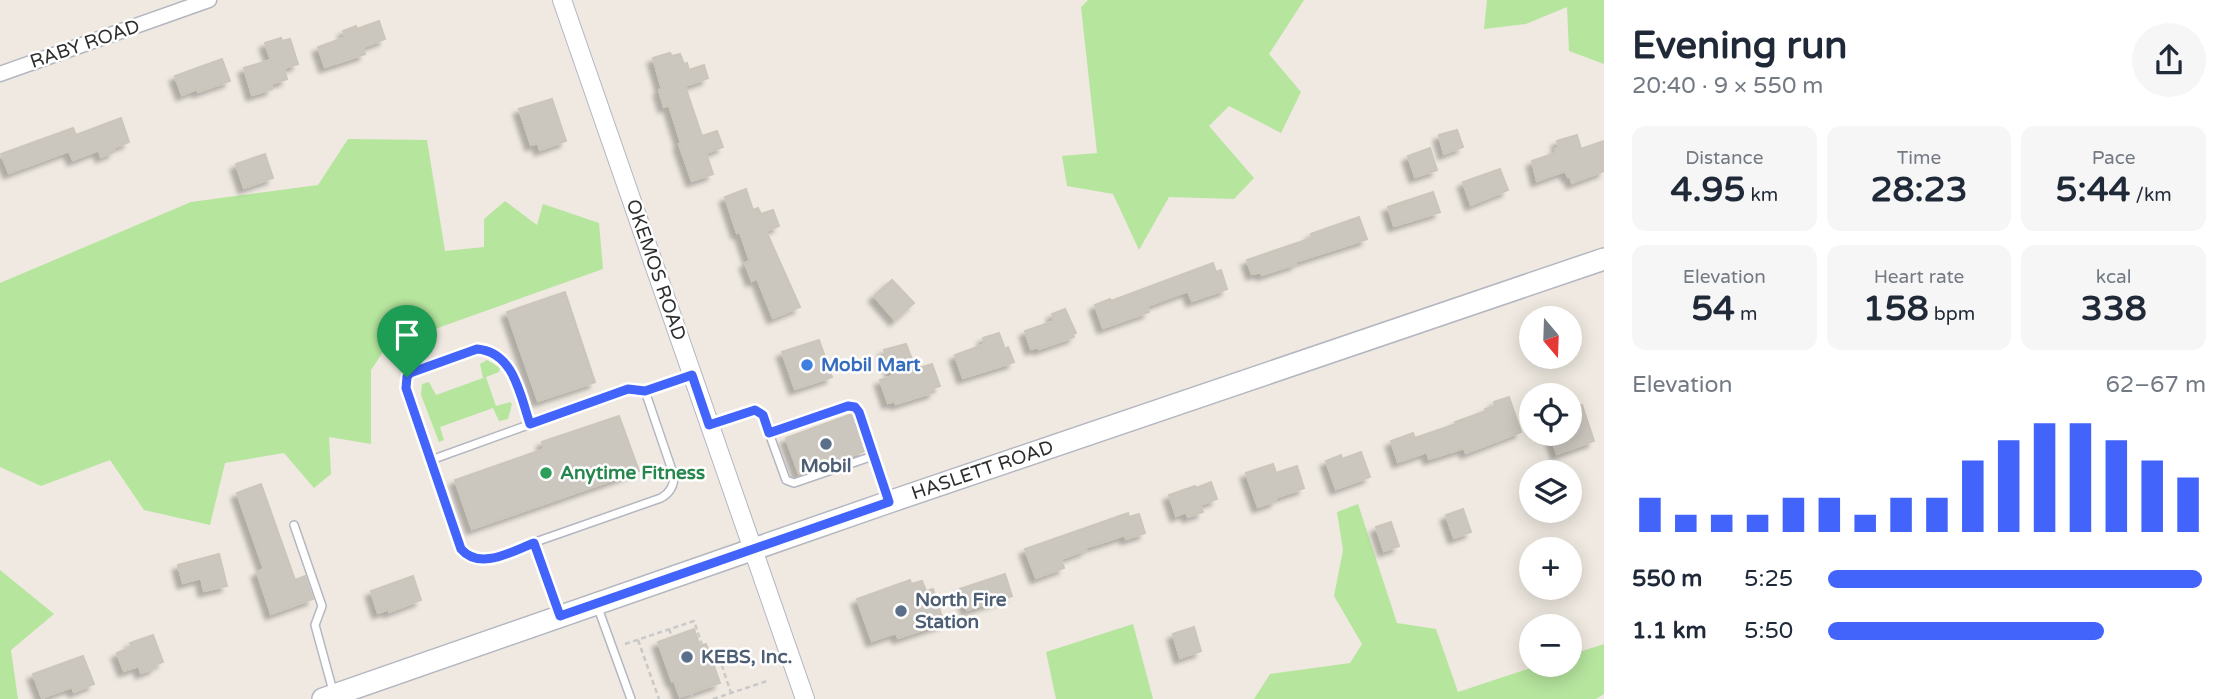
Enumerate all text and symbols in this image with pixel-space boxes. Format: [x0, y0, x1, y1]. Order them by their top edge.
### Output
street label: RABY ROAD [27, 15, 143, 73]
text: Evening run [1632, 23, 1847, 69]
button: share [2132, 23, 2206, 97]
text: 20:40 · 9 × 550 m [1632, 72, 1823, 100]
text: Distance [1685, 147, 1763, 169]
text: Time [1897, 147, 1941, 169]
text: Pace [2092, 147, 2136, 169]
text: 4.95 [1670, 169, 1745, 211]
text: 28:23 [1870, 169, 1968, 211]
text: 5:44 [2056, 169, 2131, 211]
text: km [1745, 184, 1778, 206]
text: /km [2131, 184, 2172, 206]
street label: OKEMOS ROAD [622, 197, 690, 343]
text: Elevation [1683, 266, 1766, 288]
text: Heart rate [1874, 266, 1964, 288]
text: kcal [2096, 266, 2132, 288]
text: 54 [1691, 288, 1735, 330]
text: 158 [1863, 288, 1929, 330]
text: 338 [2081, 288, 2147, 330]
text: m [1735, 303, 1758, 325]
text: bpm [1929, 303, 1975, 325]
pin [377, 305, 437, 377]
north arrow [1519, 306, 1582, 369]
map controls [1519, 306, 1582, 677]
icon: arrive [388, 316, 426, 354]
place label: Mobil Mart [821, 354, 921, 376]
marker: Mobil Mart [799, 357, 815, 373]
text: Elevation [1632, 371, 1733, 399]
text: 62–67 m [2105, 371, 2206, 399]
button: locate [1519, 383, 1582, 446]
marker: Mobil [818, 436, 834, 452]
street label: HASLETT ROAD [909, 436, 1056, 505]
place label: Mobil [800, 455, 852, 477]
button: layers [1519, 460, 1582, 523]
place label: Anytime Fitness [560, 462, 705, 485]
marker: Anytime Fitness [538, 465, 554, 481]
button: + [1519, 537, 1582, 600]
text: 550 m [1632, 565, 1702, 593]
text: 5:25 [1744, 565, 1793, 593]
place label: North Fire Station [915, 589, 1007, 633]
marker: North Fire Station [893, 603, 909, 619]
button: − [1519, 614, 1582, 677]
text: 1.1 km [1632, 617, 1707, 645]
text: 5:50 [1744, 617, 1793, 645]
place label: KEBS, Inc. [701, 646, 792, 668]
marker: KEBS, Inc. [679, 649, 695, 665]

